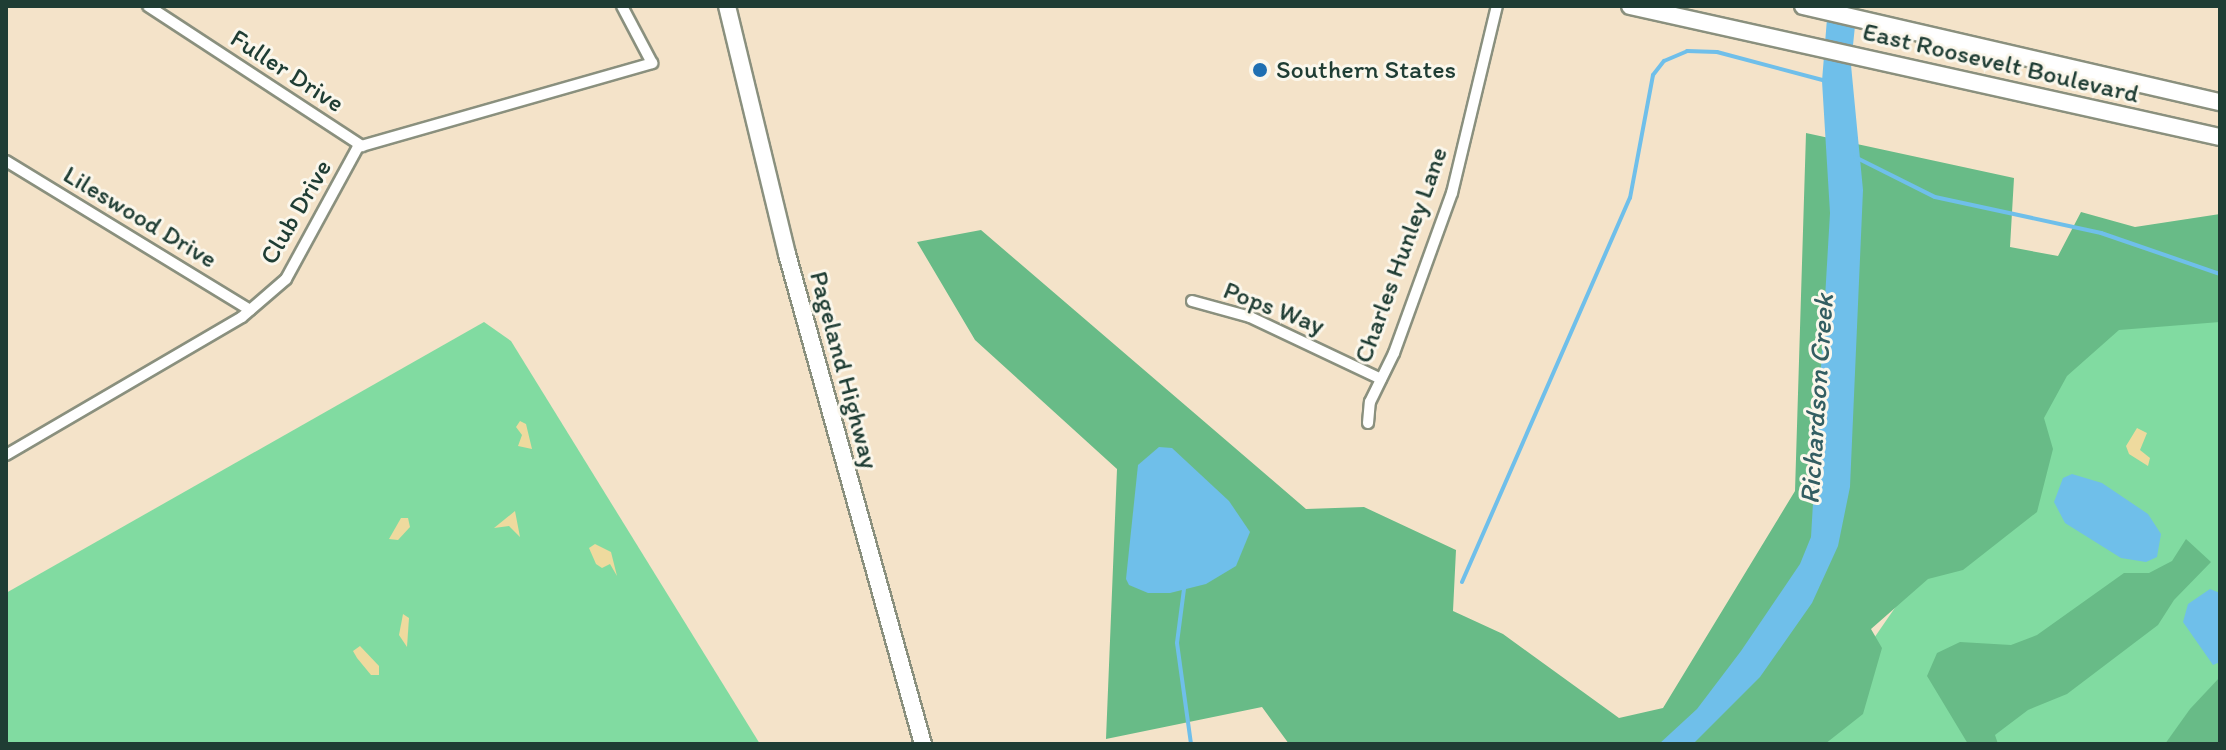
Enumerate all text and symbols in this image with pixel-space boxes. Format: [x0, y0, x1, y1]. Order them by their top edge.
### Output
street label: East Roosevelt Boulevard [1860, 16, 2142, 110]
street label: Fuller Drive [224, 23, 350, 119]
place label: Southern States [1276, 54, 1456, 86]
marker: Southern States [1251, 61, 1269, 79]
street label: Charles Hunley Lane [1347, 142, 1455, 368]
street label: Club Drive [253, 154, 339, 270]
street label: Lileswood Drive [57, 159, 223, 275]
street label: Pageland Highway [803, 268, 885, 472]
street label: Pops Way [1219, 275, 1329, 341]
water label: Richardson Creek [1792, 293, 1840, 505]

